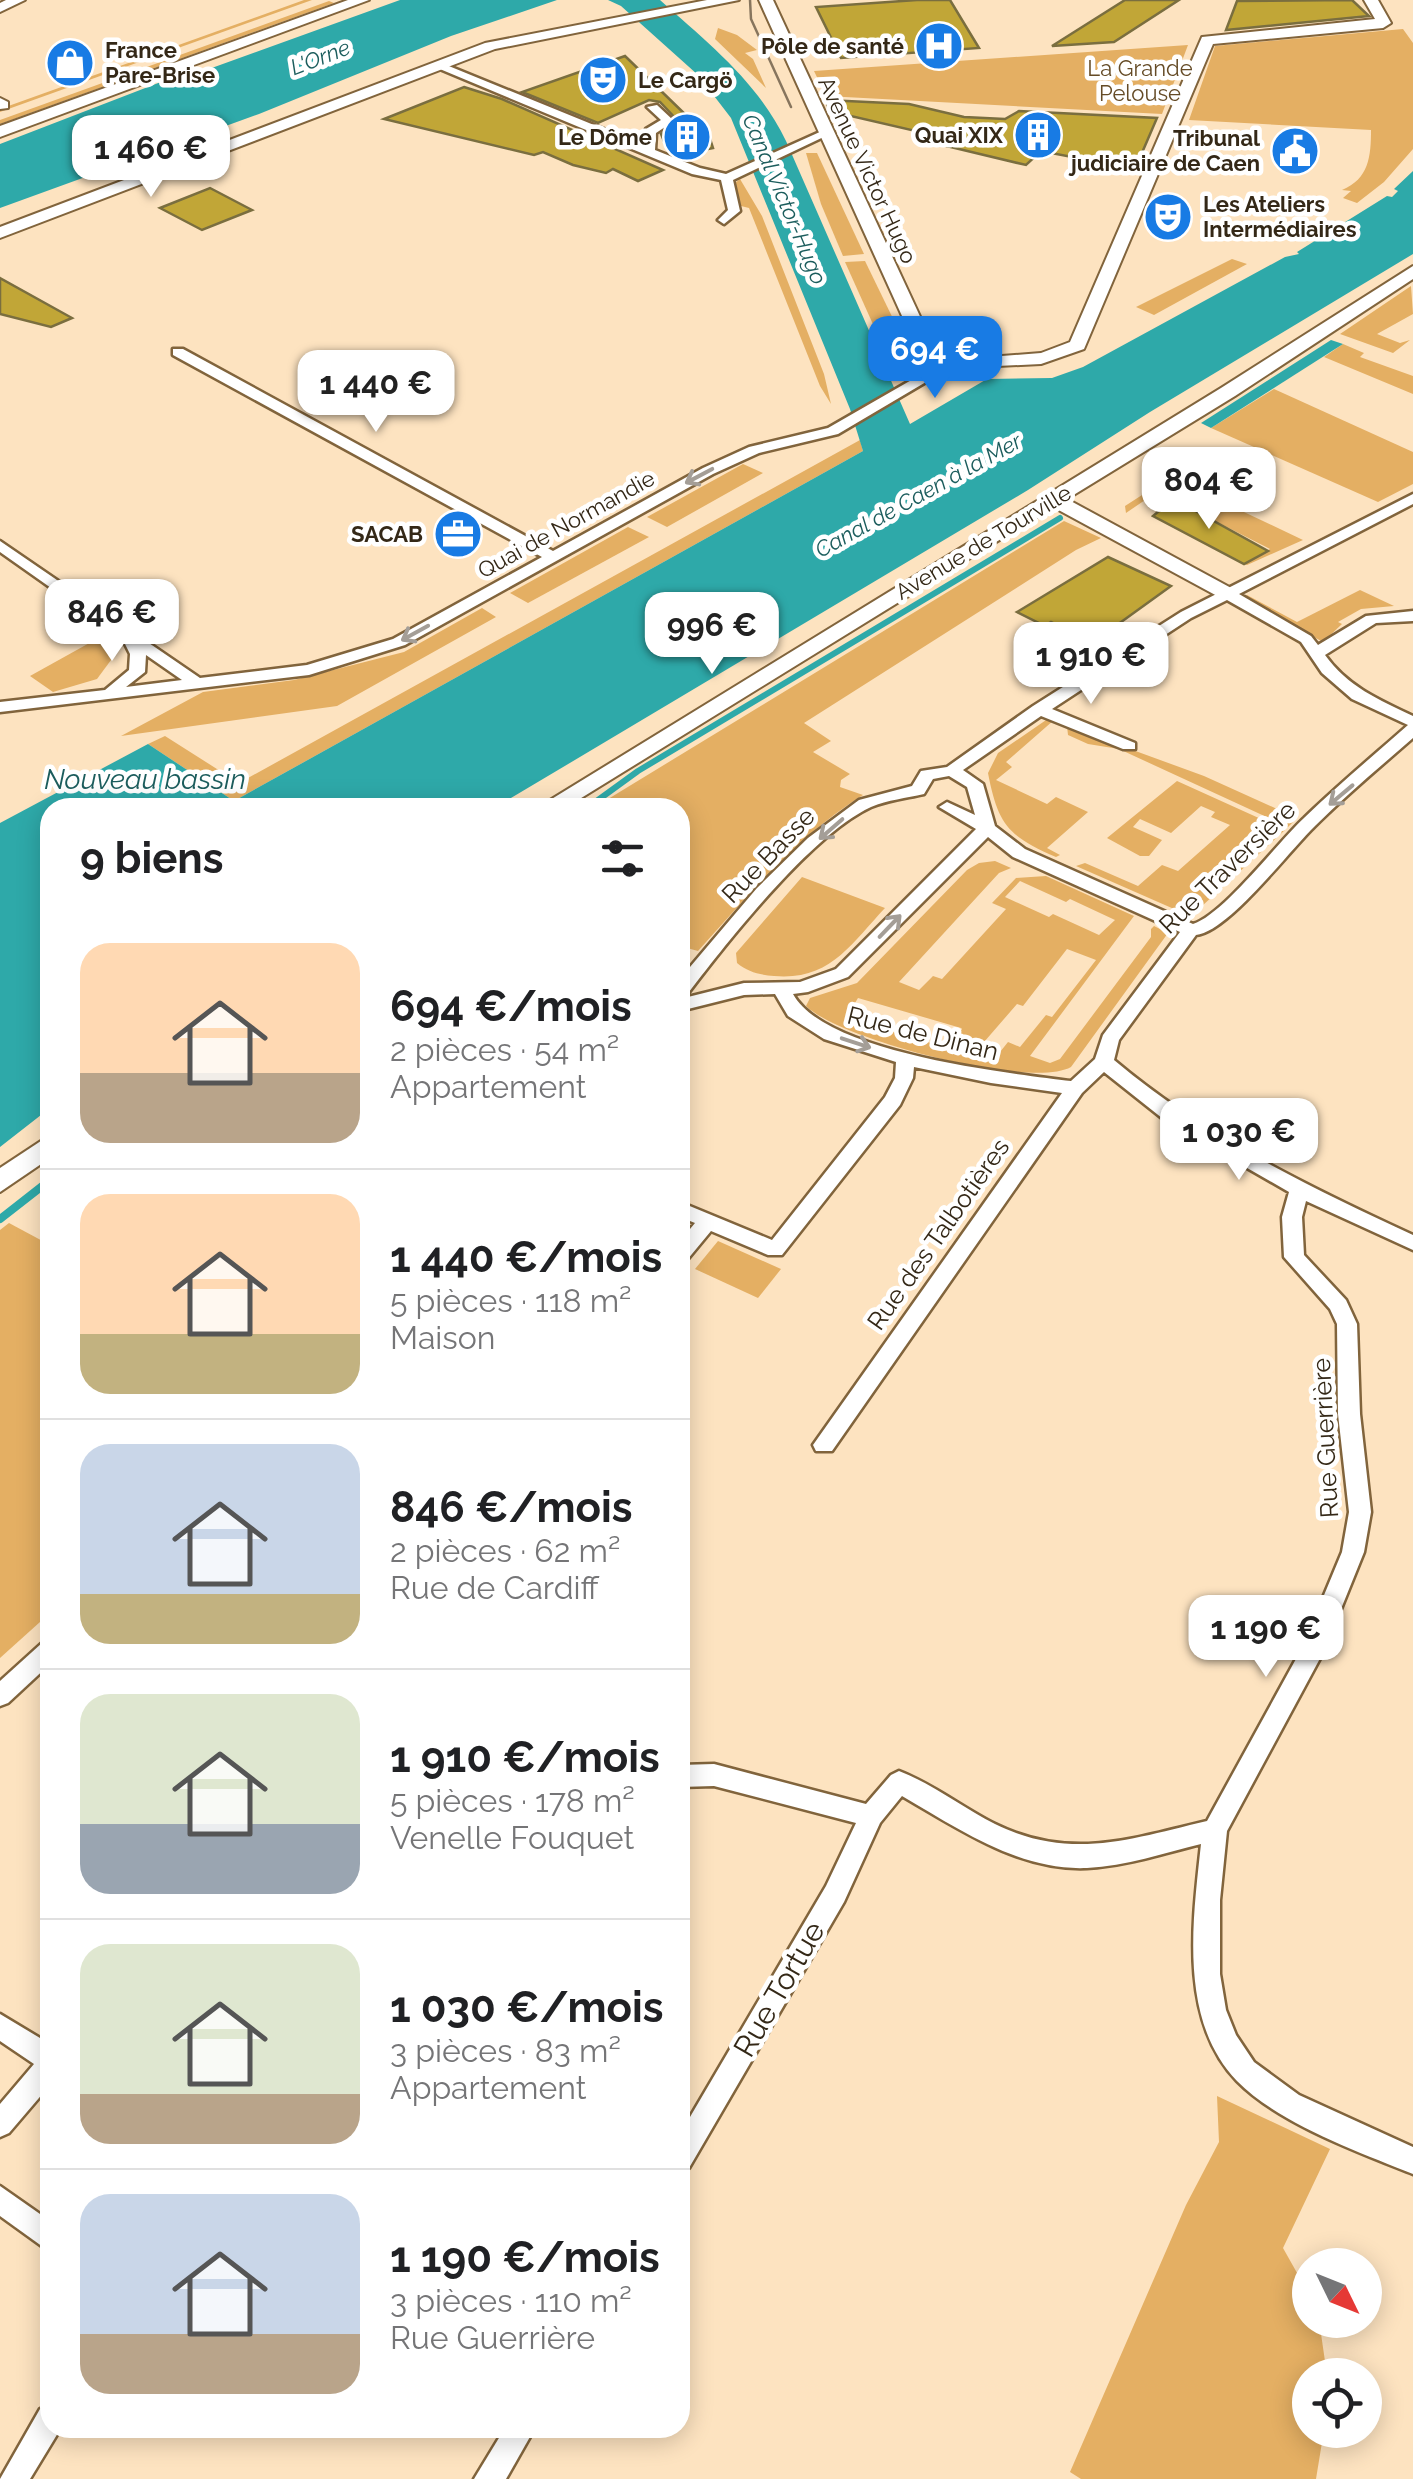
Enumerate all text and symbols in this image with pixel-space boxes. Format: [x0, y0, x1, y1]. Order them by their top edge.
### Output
hospital icon: Pôle de santé [913, 20, 965, 72]
place label: Pôle de santé [761, 33, 904, 59]
water label: L'Orne [286, 34, 354, 80]
shop icon: France Pare-Brise [44, 37, 96, 89]
place label: France Pare-Brise [105, 37, 215, 88]
theatre icon: Le Cargö [577, 54, 629, 106]
park label: La Grande Pelouse [1087, 55, 1193, 106]
place label: Le Cargö [638, 67, 733, 93]
street label: Avenue Victor Hugo [813, 73, 923, 267]
building icon: Quai XIX [1012, 109, 1064, 161]
water label: Canal Victor-Hugo [737, 110, 833, 288]
building icon: Le Dôme [661, 111, 713, 163]
pin: 1 460 € [59, 115, 243, 200]
place label: Quai XIX [915, 122, 1004, 148]
place label: Le Dôme [558, 124, 652, 150]
place label: Tribunal judiciaire de Caen [1068, 125, 1261, 176]
public building icon: Tribunal judiciaire de Caen [1269, 125, 1321, 177]
text: 1 460 € [94, 129, 208, 166]
theatre icon: Les Ateliers Intermédiaires [1142, 191, 1194, 243]
place label: Les Ateliers Intermédiaires [1203, 191, 1357, 242]
pin: 694 € [865, 316, 1005, 401]
text: 694 € [890, 330, 980, 367]
pin: 1 440 € [284, 350, 468, 435]
text: 1 440 € [320, 364, 432, 401]
water label: Canal de Caen à la Mer [810, 427, 1027, 563]
pin: 804 € [1139, 447, 1279, 532]
text: 804 € [1164, 461, 1254, 498]
street label: Quai de Normandie [473, 465, 659, 583]
one-way arrow [685, 466, 715, 486]
street label: Avenue de Tourville [890, 479, 1076, 605]
office icon: SACAB [432, 508, 484, 560]
place label: SACAB [351, 521, 423, 547]
pin: 846 € [42, 579, 182, 664]
pin: 996 € [642, 592, 782, 677]
text: 846 € [67, 593, 157, 630]
text: 996 € [667, 606, 757, 643]
pin: 1 910 € [999, 622, 1183, 707]
one-way arrow [401, 624, 430, 644]
text: 1 910 € [1035, 636, 1147, 673]
water label: Nouveau bassin [44, 763, 246, 796]
one-way arrow [1329, 784, 1355, 806]
street label: Rue Traversière [1153, 794, 1301, 940]
street label: Rue Basse [715, 801, 821, 909]
one-way arrow [818, 817, 844, 839]
icon: filters [595, 831, 650, 886]
text: 9 biens [80, 834, 223, 883]
one-way arrow [877, 914, 901, 939]
text: 694 €/mois [390, 982, 632, 1031]
icon: home [160, 983, 280, 1103]
street label: Rue de Dinan [844, 1000, 1002, 1066]
text: 2 pièces · 54 m² [390, 1031, 619, 1068]
one-way arrow [839, 1036, 871, 1054]
text: Appartement [390, 1068, 586, 1105]
pin: 1 030 € [1147, 1098, 1331, 1183]
text: 1 030 € [1182, 1112, 1296, 1149]
street label: Rue des Talbotières [861, 1133, 1015, 1335]
text: 1 440 €/mois [390, 1233, 662, 1282]
icon: home [160, 1234, 280, 1354]
text: 5 pièces · 118 m² [390, 1282, 631, 1319]
text: Maison [390, 1319, 495, 1356]
street label: Rue Guerrière [1306, 1357, 1344, 1519]
text: 846 €/mois [390, 1483, 632, 1532]
icon: home [160, 1484, 280, 1604]
text: 2 pièces · 62 m² [390, 1532, 620, 1569]
text: Rue de Cardiff [390, 1569, 599, 1606]
pin: 1 190 € [1174, 1595, 1358, 1680]
text: 1 190 € [1210, 1609, 1322, 1646]
text: 1 910 €/mois [390, 1733, 660, 1782]
icon: home [160, 1734, 280, 1854]
text: 5 pièces · 178 m² [390, 1782, 635, 1819]
text: Venelle Fouquet [390, 1819, 634, 1856]
street label: Rue Tortue [726, 1915, 832, 2063]
text: 1 030 €/mois [390, 1983, 663, 2032]
icon: home [160, 1984, 280, 2104]
text: 3 pièces · 83 m² [390, 2032, 621, 2069]
text: Appartement [390, 2069, 586, 2106]
text: 1 190 €/mois [390, 2233, 660, 2282]
icon: home [160, 2234, 280, 2354]
north arrow [1292, 2248, 1382, 2338]
map controls [1292, 2248, 1382, 2448]
text: 3 pièces · 110 m² [390, 2282, 632, 2319]
text: Rue Guerrière [390, 2319, 595, 2356]
button: locate [1292, 2358, 1382, 2448]

